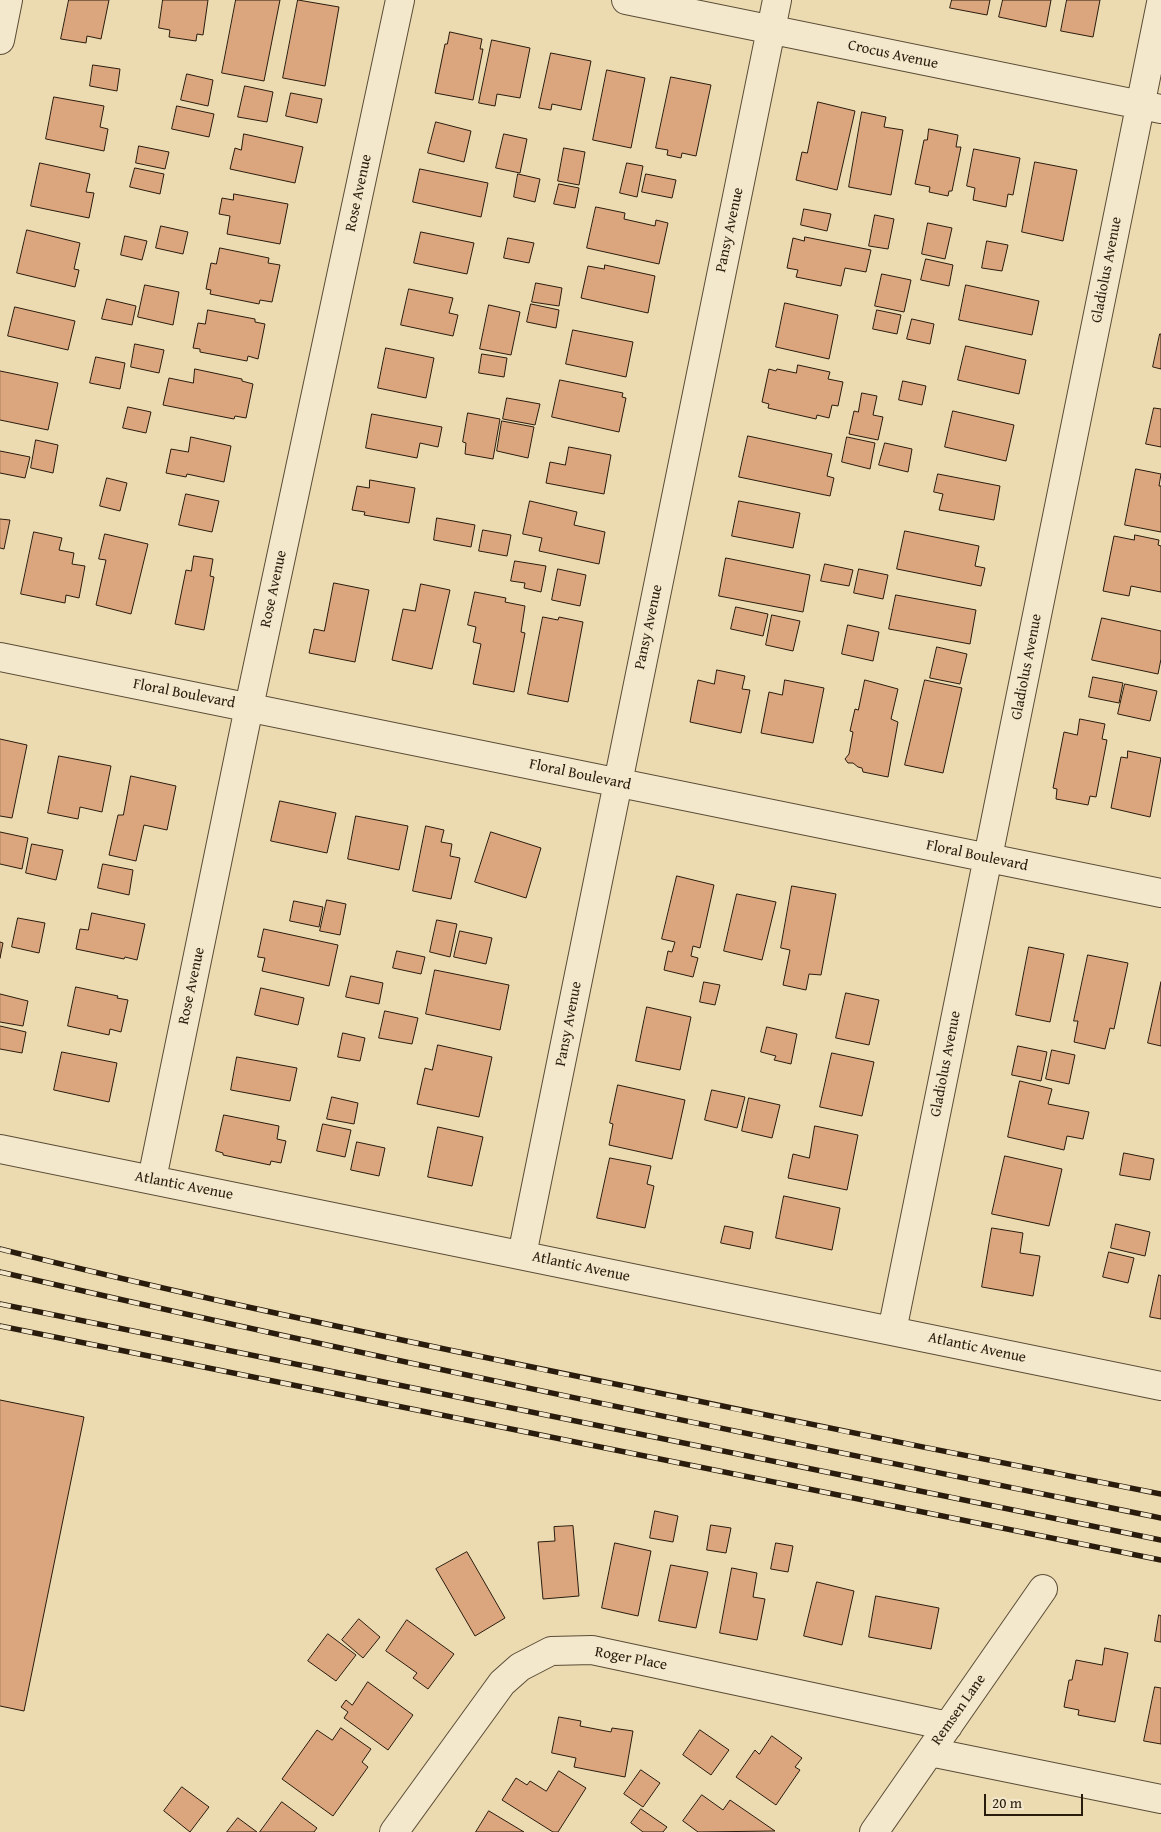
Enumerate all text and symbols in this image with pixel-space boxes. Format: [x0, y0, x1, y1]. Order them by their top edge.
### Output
street label: Crocus Avenue [846, 37, 940, 73]
street label: Rose Avenue [342, 153, 376, 233]
street label: Pansy Avenue [712, 186, 748, 274]
street label: Gladiolus Avenue [1088, 215, 1126, 325]
street label: Rose Avenue [257, 549, 291, 629]
street label: Pansy Avenue [631, 583, 667, 671]
street label: Gladiolus Avenue [1008, 612, 1046, 722]
street label: Floral Boulevard [131, 675, 237, 713]
street label: Floral Boulevard [527, 755, 633, 795]
street label: Floral Boulevard [924, 836, 1030, 876]
street label: Rose Avenue [175, 946, 209, 1026]
street label: Pansy Avenue [552, 980, 586, 1068]
street label: Gladiolus Avenue [927, 1009, 965, 1119]
street label: Atlantic Avenue [133, 1168, 235, 1204]
street label: Atlantic Avenue [530, 1248, 632, 1286]
street label: Atlantic Avenue [926, 1329, 1028, 1367]
street label: Roger Place [593, 1643, 669, 1675]
street label: Remsen Lane [928, 1671, 990, 1749]
scale bar [986, 1784, 1085, 1816]
text: 20 m [992, 1792, 1022, 1813]

